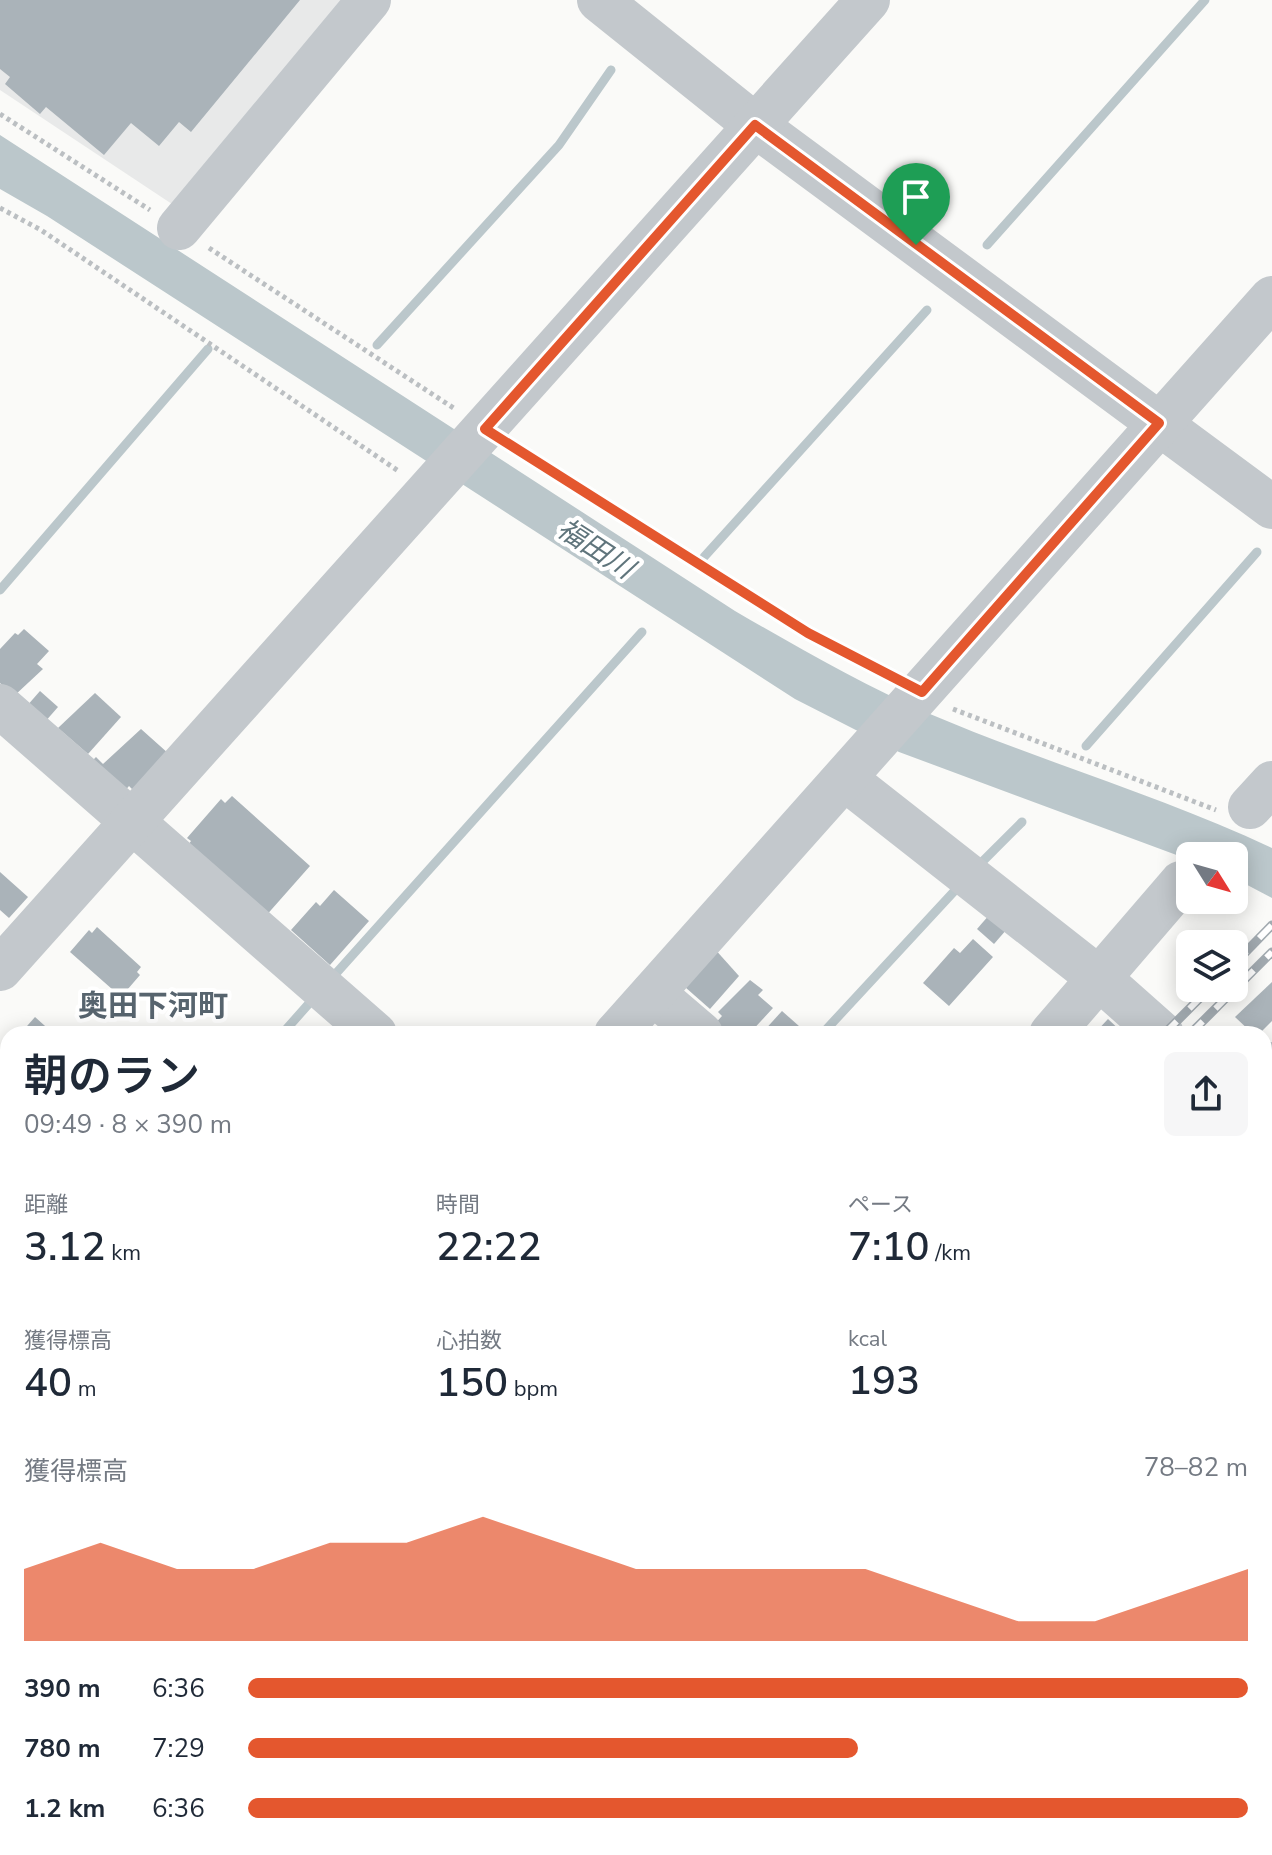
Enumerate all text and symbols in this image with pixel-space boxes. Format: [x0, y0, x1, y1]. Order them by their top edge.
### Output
pin [882, 163, 950, 245]
icon: arrive [894, 175, 938, 219]
water label: 福田川 [550, 510, 644, 589]
north arrow [1176, 842, 1248, 914]
map controls [1176, 842, 1248, 1002]
button: layers [1176, 930, 1248, 1002]
district label: 奥田下河町 [78, 986, 228, 1027]
text: 朝のラン [24, 1047, 200, 1107]
button: share [1164, 1052, 1248, 1136]
text: 09:49 · 8 × 390 m [24, 1107, 232, 1142]
text: 距離 [24, 1190, 68, 1220]
text: 時間 [436, 1190, 480, 1220]
text: ペース [848, 1190, 913, 1220]
text: 3.12 [24, 1220, 105, 1274]
text: 22:22 [436, 1220, 541, 1274]
text: 7:10 [848, 1220, 929, 1274]
text: km [105, 1238, 141, 1268]
text: /km [929, 1238, 971, 1268]
text: kcal [848, 1324, 887, 1354]
text: 獲得標高 [24, 1326, 112, 1356]
text: 心拍数 [436, 1326, 502, 1356]
text: 193 [848, 1354, 920, 1408]
text: 40 [24, 1356, 72, 1410]
text: 150 [436, 1356, 508, 1410]
text: m [72, 1374, 97, 1404]
text: bpm [508, 1374, 558, 1404]
text: 78–82 m [1144, 1450, 1248, 1485]
text: 獲得標高 [24, 1454, 128, 1489]
text: 390 m [24, 1671, 101, 1706]
text: 6:36 [152, 1671, 205, 1706]
text: 780 m [24, 1731, 101, 1766]
text: 7:29 [152, 1731, 205, 1766]
text: 1.2 km [24, 1791, 105, 1826]
text: 6:36 [152, 1791, 205, 1826]

